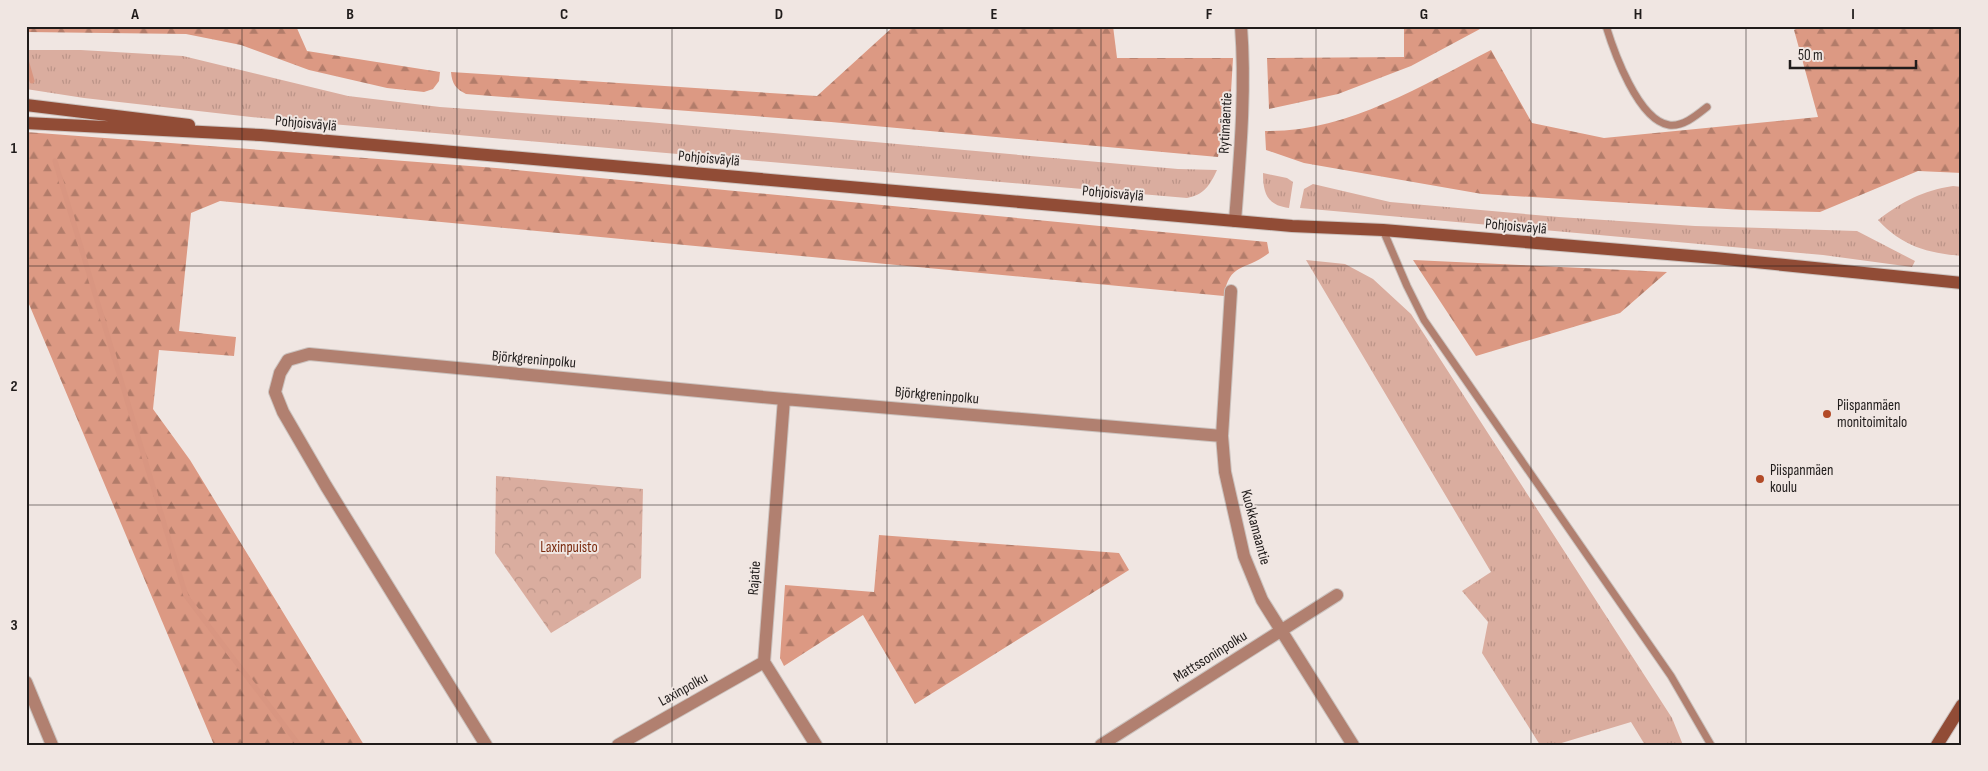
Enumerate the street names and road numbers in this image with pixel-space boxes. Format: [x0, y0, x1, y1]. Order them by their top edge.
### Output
street label: Rytimäentie [1214, 92, 1237, 154]
street label: Pohjoisväylä [274, 111, 338, 136]
street label: Pohjoisväylä [677, 146, 741, 171]
street label: Pohjoisväylä [1081, 181, 1145, 206]
street label: Pohjoisväylä [1484, 214, 1548, 239]
street label: Björkgreninpolku [491, 346, 577, 373]
street label: Björkgreninpolku [894, 382, 980, 409]
street label: Kuokkamaantie [1236, 487, 1275, 567]
street label: Rajatie [744, 560, 765, 596]
street label: Mattssoninpolku [1170, 626, 1251, 687]
street label: Laxinpolku [655, 668, 711, 711]

